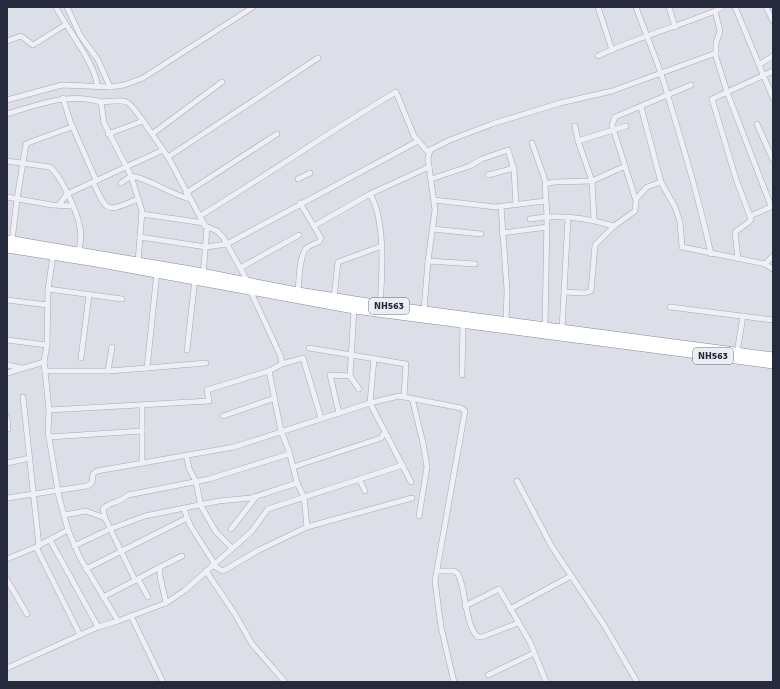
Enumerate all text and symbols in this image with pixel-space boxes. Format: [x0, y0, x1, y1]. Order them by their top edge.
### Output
road number: NH563 [369, 298, 409, 314]
road number: NH563 [693, 348, 733, 364]

